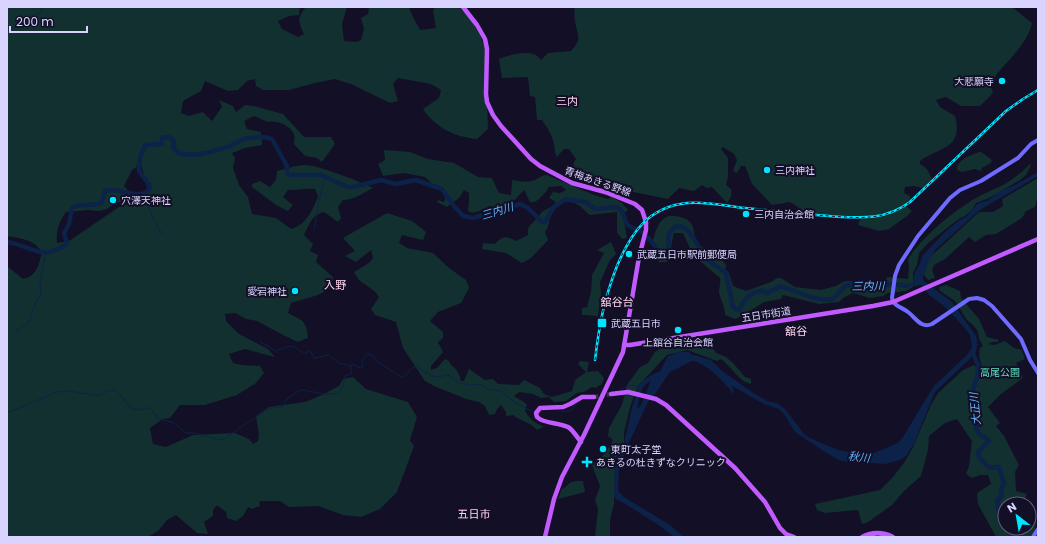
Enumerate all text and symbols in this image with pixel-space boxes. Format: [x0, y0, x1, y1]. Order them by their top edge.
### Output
scale bar [10, 8, 87, 34]
text: 200 m [16, 13, 54, 30]
place label: 大悲願寺 [954, 74, 994, 89]
marker: 大悲願寺 [997, 76, 1007, 86]
district label: 三内 [556, 93, 578, 109]
street label: 青梅あきる野線 [562, 163, 633, 200]
place label: 三内神社 [775, 163, 815, 178]
marker: 三内神社 [762, 165, 772, 175]
place label: 穴澤天神社 [121, 193, 171, 208]
marker: 穴澤天神社 [108, 195, 118, 205]
water label: 三内川 [479, 198, 516, 223]
place label: 三内自治会館 [754, 207, 814, 222]
marker: 三内自治会館 [741, 209, 751, 219]
place label: 武蔵五日市駅前郵便局 [637, 247, 737, 262]
marker: 武蔵五日市駅前郵便局 [624, 249, 634, 259]
district label: 入野 [324, 277, 346, 293]
water label: 三内川 [851, 278, 886, 294]
place label: 愛宕神社 [247, 284, 287, 299]
marker: 愛宕神社 [290, 286, 300, 296]
district label: 舘谷台 [601, 294, 634, 310]
street label: 五日市街道 [740, 303, 792, 326]
place label: 武蔵五日市 [611, 316, 661, 331]
marker: 武蔵五日市 [596, 317, 608, 329]
district label: 舘谷 [785, 323, 807, 339]
marker: 上舘谷自治会館 [673, 325, 683, 335]
place label: 上舘谷自治会館 [643, 335, 713, 350]
park label: 高尾公園 [980, 365, 1020, 380]
water label: 大正川 [966, 391, 984, 426]
place label: 東町太子堂 [611, 442, 661, 457]
marker: 東町太子堂 [598, 444, 608, 454]
water label: 秋川 [847, 448, 872, 466]
place label: あきるの杜きずなクリニック [596, 455, 726, 470]
marker: あきるの杜きずなクリニック [581, 456, 593, 468]
north arrow [997, 496, 1037, 536]
text: N [1004, 498, 1020, 516]
district label: 五日市 [458, 506, 491, 522]

